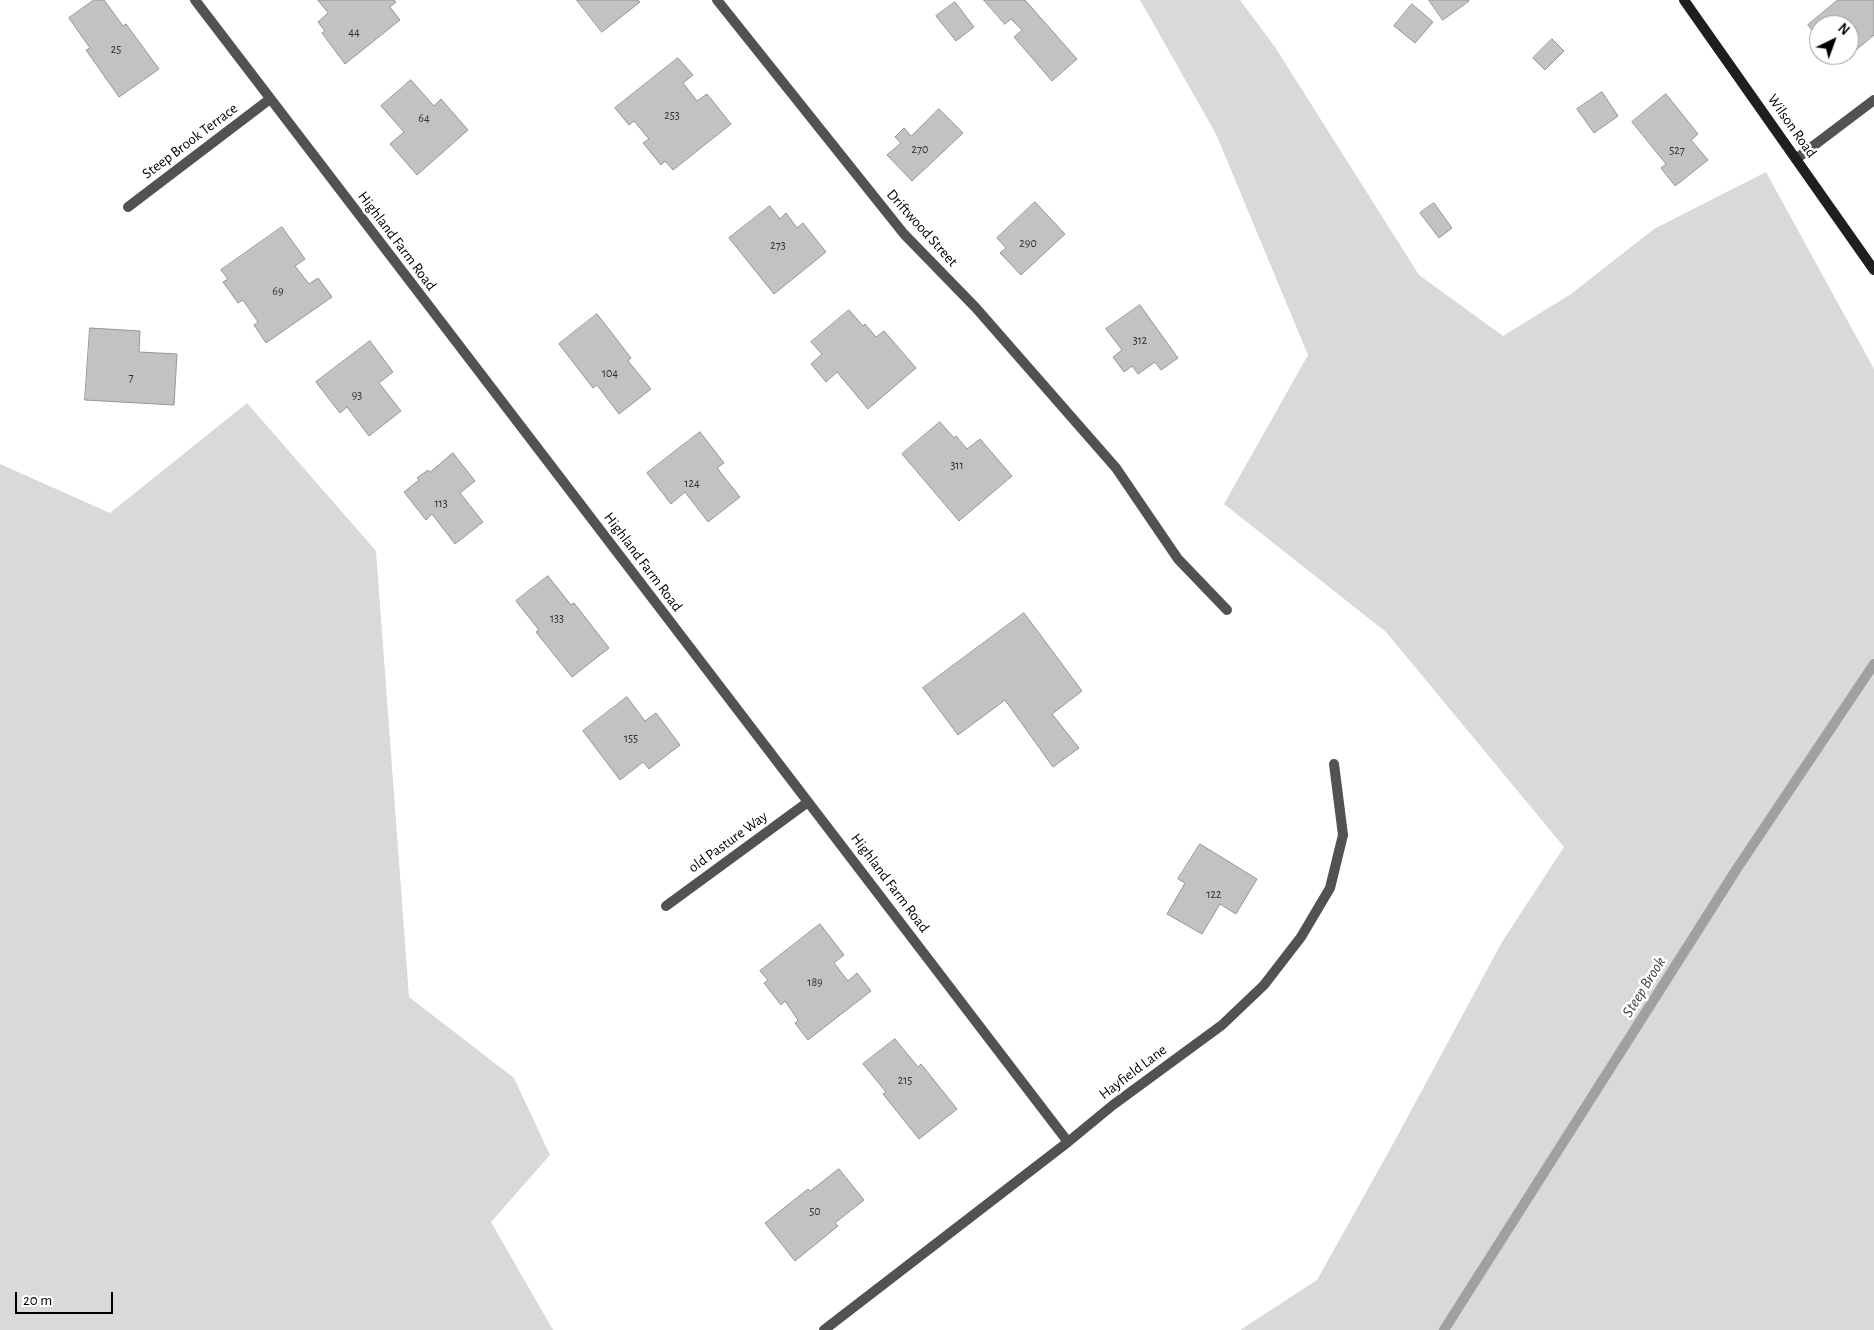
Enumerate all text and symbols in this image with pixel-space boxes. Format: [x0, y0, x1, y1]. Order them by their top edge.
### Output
north arrow [1809, 15, 1859, 65]
text: N [1835, 21, 1852, 38]
house number: 44 [348, 25, 360, 39]
house number: 25 [111, 42, 121, 56]
street label: Wilson Road [1764, 91, 1820, 161]
street label: Steep Brook Terrace [139, 99, 241, 183]
house number: 253 [664, 108, 680, 122]
house number: 64 [418, 111, 430, 125]
house number: 270 [912, 142, 928, 156]
house number: 527 [1669, 143, 1685, 157]
street label: Driftwood Street [883, 186, 961, 270]
street label: Highland Farm Road [354, 188, 440, 294]
house number: 290 [1019, 236, 1037, 250]
house number: 273 [770, 238, 786, 252]
house number: 69 [272, 284, 284, 298]
house number: 312 [1133, 333, 1147, 347]
house number: 104 [602, 366, 618, 380]
house number: 7 [128, 370, 134, 384]
house number: 93 [352, 388, 362, 402]
house number: 311 [950, 458, 964, 472]
house number: 124 [684, 476, 700, 490]
house number: 113 [434, 496, 448, 510]
street label: Highland Farm Road [600, 509, 686, 615]
house number: 133 [550, 611, 564, 625]
house number: 155 [624, 731, 638, 745]
street label: old Pasture Way [685, 807, 771, 877]
street label: Highland Farm Road [847, 830, 933, 936]
house number: 122 [1206, 887, 1222, 901]
water label: Steep Brook [1618, 953, 1670, 1021]
house number: 189 [807, 975, 823, 989]
street label: Hayfield Lane [1096, 1041, 1170, 1103]
house number: 215 [898, 1073, 912, 1087]
house number: 50 [809, 1204, 821, 1218]
scale bar [18, 1282, 115, 1314]
text: 20 m [23, 1293, 52, 1308]

